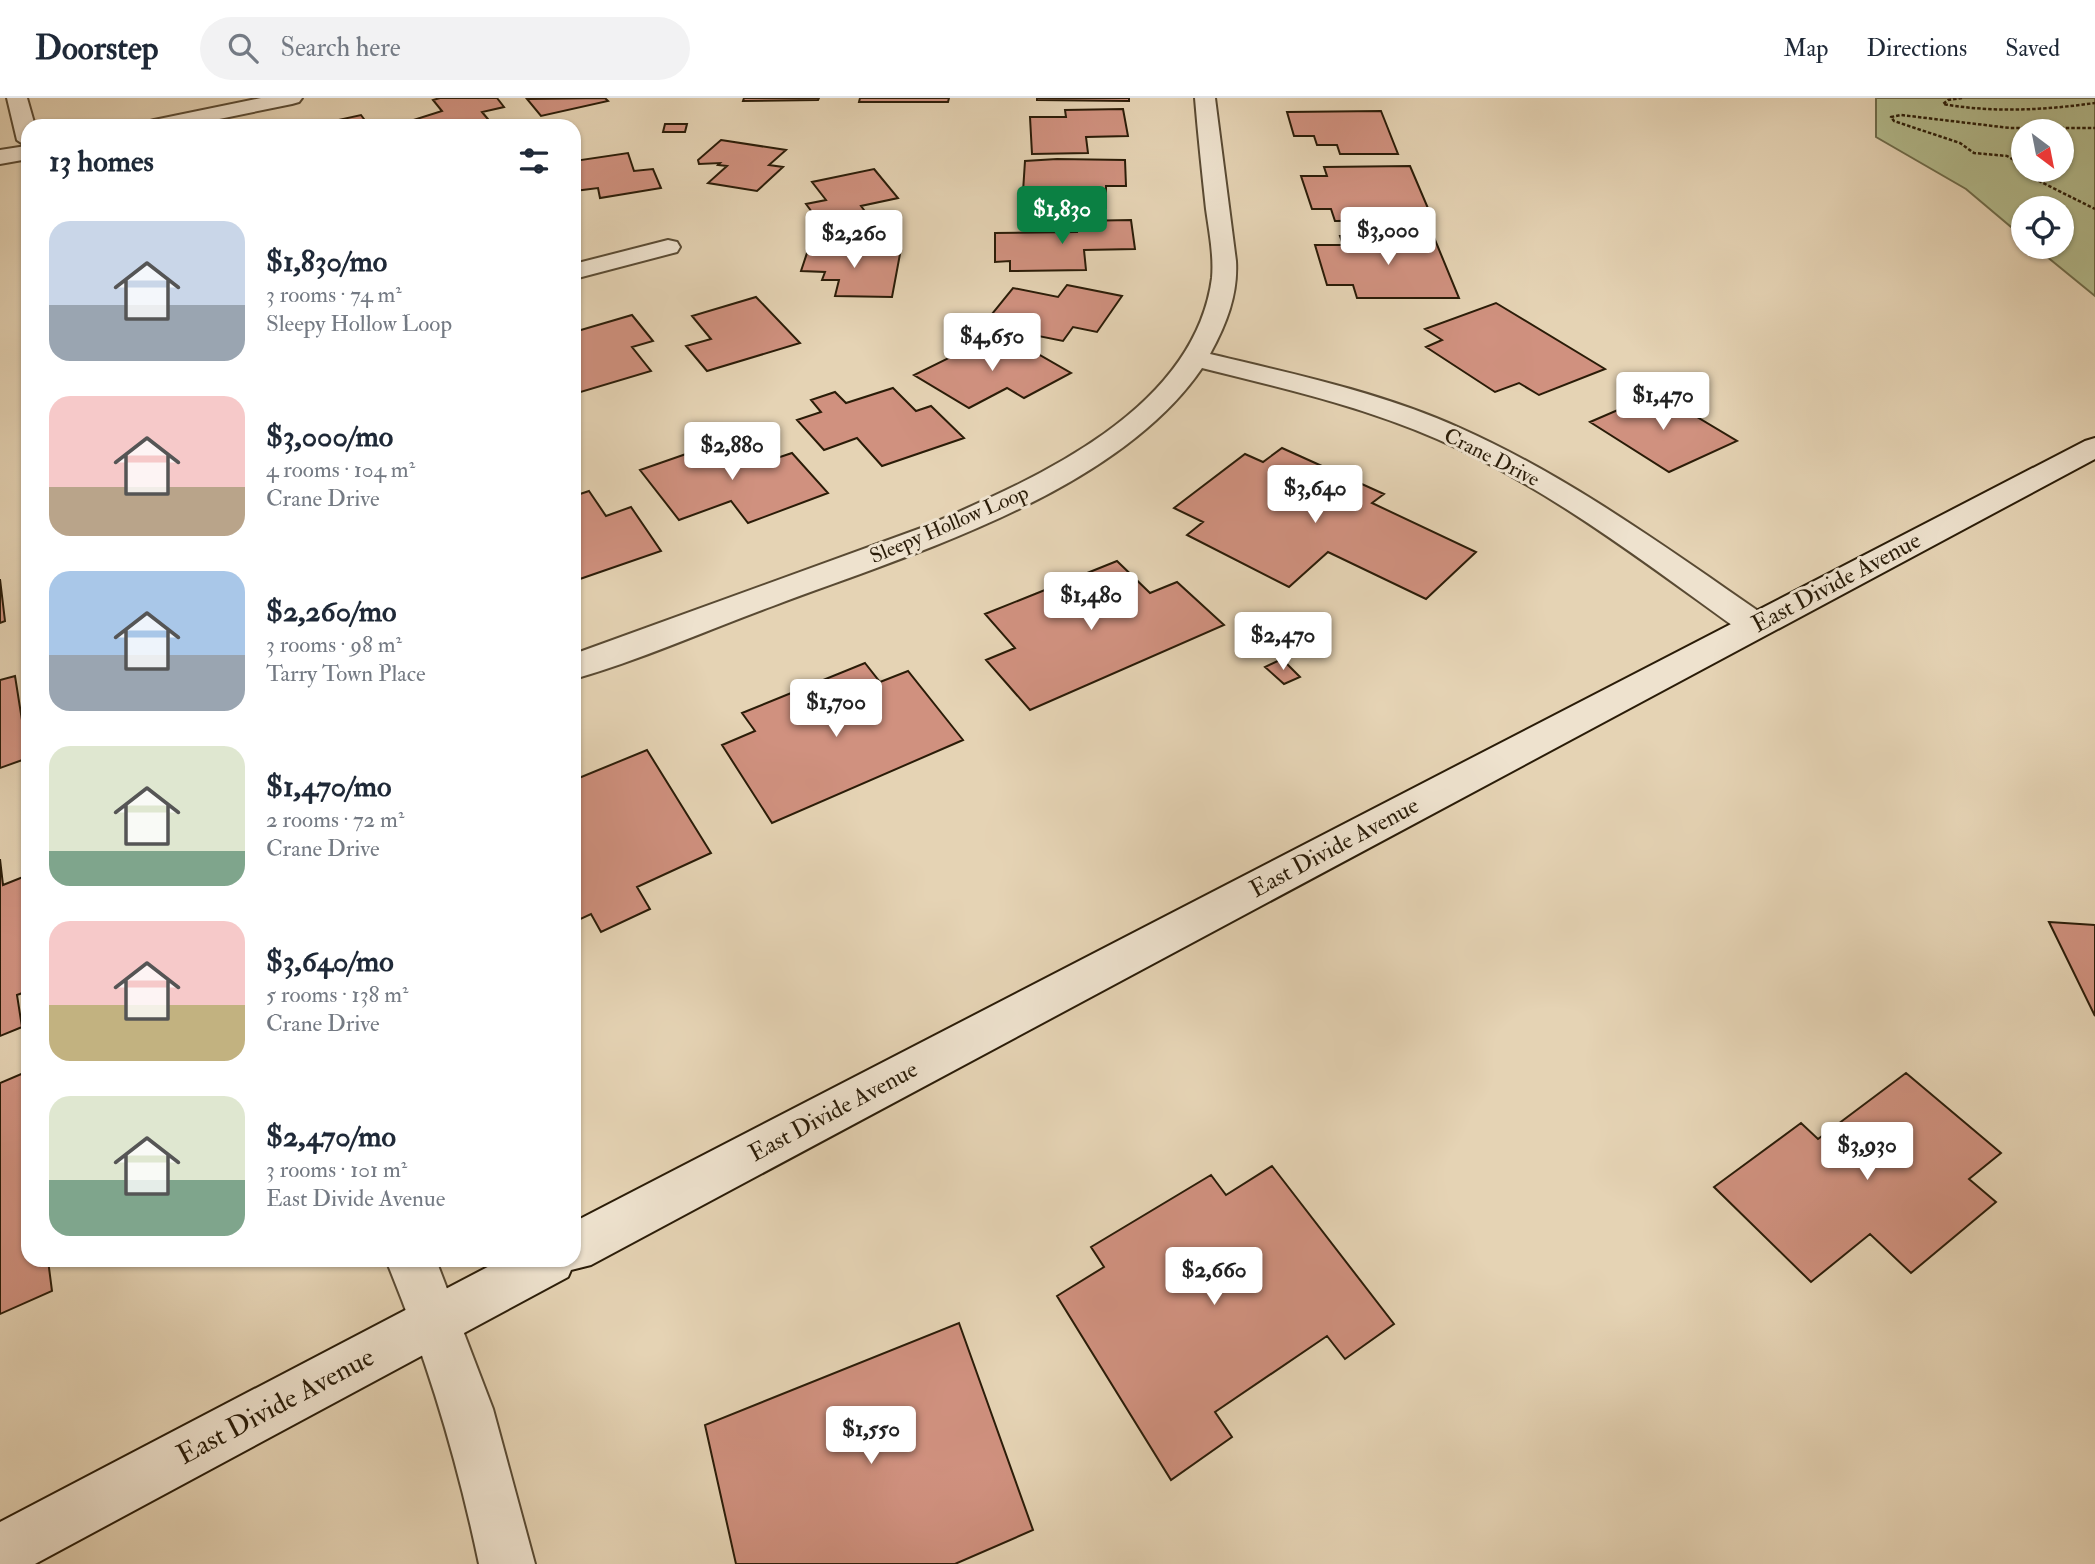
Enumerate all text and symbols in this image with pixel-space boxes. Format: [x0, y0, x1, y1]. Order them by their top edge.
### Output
search box [200, 17, 690, 80]
text: Doorstep [35, 28, 158, 69]
icon: search [224, 29, 262, 67]
text: Search here [280, 32, 401, 64]
text: Map [1783, 33, 1828, 64]
text: Directions [1866, 33, 1967, 64]
text: Saved [2005, 33, 2060, 64]
north arrow [2011, 119, 2074, 182]
map controls [2011, 119, 2074, 259]
icon: filters [515, 142, 553, 180]
text: 13 homes [49, 143, 154, 180]
pin: $1,830 [1005, 186, 1119, 246]
text: $1,830 [1033, 194, 1091, 223]
button: locate [2011, 196, 2074, 259]
pin: $3,000 [1331, 208, 1445, 267]
pin: $2,260 [797, 211, 911, 270]
text: $3,000 [1357, 215, 1419, 244]
text: $2,260 [821, 218, 887, 247]
text: $1,830/mo [266, 243, 387, 280]
icon: home [105, 249, 189, 333]
text: 3 rooms · 74 m² [266, 280, 402, 309]
text: Sleepy Hollow Loop [266, 309, 452, 338]
pin: $4,650 [935, 314, 1049, 373]
text: $4,650 [960, 321, 1024, 350]
pin: $1,470 [1606, 372, 1720, 432]
text: $1,470 [1632, 380, 1694, 409]
text: $3,000/mo [266, 418, 393, 455]
pin: $2,880 [675, 422, 789, 482]
street label: Crane Drive [1439, 422, 1544, 493]
icon: home [105, 424, 189, 508]
text: $2,880 [700, 430, 764, 459]
text: 4 rooms · 104 m² [266, 455, 415, 484]
pin: $3,640 [1258, 466, 1372, 525]
text: $3,640 [1283, 473, 1347, 502]
street label: Sleepy Hollow Loop [866, 479, 1033, 570]
text: Crane Drive [266, 484, 380, 513]
street label: East Divide Avenue [1746, 525, 1926, 640]
pin: $1,480 [1034, 573, 1148, 632]
text: $1,480 [1060, 580, 1122, 609]
text: $2,260/mo [266, 593, 396, 630]
icon: home [105, 599, 189, 683]
pin: $2,470 [1226, 612, 1340, 672]
text: $2,470 [1251, 620, 1315, 649]
text: 3 rooms · 98 m² [266, 630, 402, 659]
text: Tarry Town Place [266, 659, 426, 688]
pin: $1,700 [779, 680, 893, 739]
text: $1,700 [806, 687, 866, 716]
text: $1,470/mo [266, 768, 391, 805]
icon: home [105, 774, 189, 858]
street label: East Divide Avenue [1244, 790, 1424, 905]
text: 2 rooms · 72 m² [266, 805, 404, 834]
text: Crane Drive [266, 834, 380, 863]
text: $3,640/mo [266, 943, 394, 980]
icon: home [105, 949, 189, 1033]
text: 5 rooms · 138 m² [266, 980, 409, 1009]
text: Crane Drive [266, 1009, 380, 1038]
street label: East Divide Avenue [743, 1054, 923, 1169]
text: $2,470/mo [266, 1118, 396, 1155]
pin: $3,930 [1810, 1122, 1924, 1182]
icon: home [105, 1124, 189, 1208]
text: $3,930 [1837, 1130, 1897, 1159]
text: 3 rooms · 101 m² [266, 1155, 407, 1184]
text: East Divide Avenue [266, 1184, 445, 1213]
pin: $2,660 [1157, 1248, 1271, 1307]
text: $2,660 [1181, 1255, 1247, 1284]
street label: East Divide Avenue [171, 1340, 381, 1473]
pin: $1,550 [814, 1406, 928, 1466]
text: $1,550 [842, 1414, 900, 1443]

